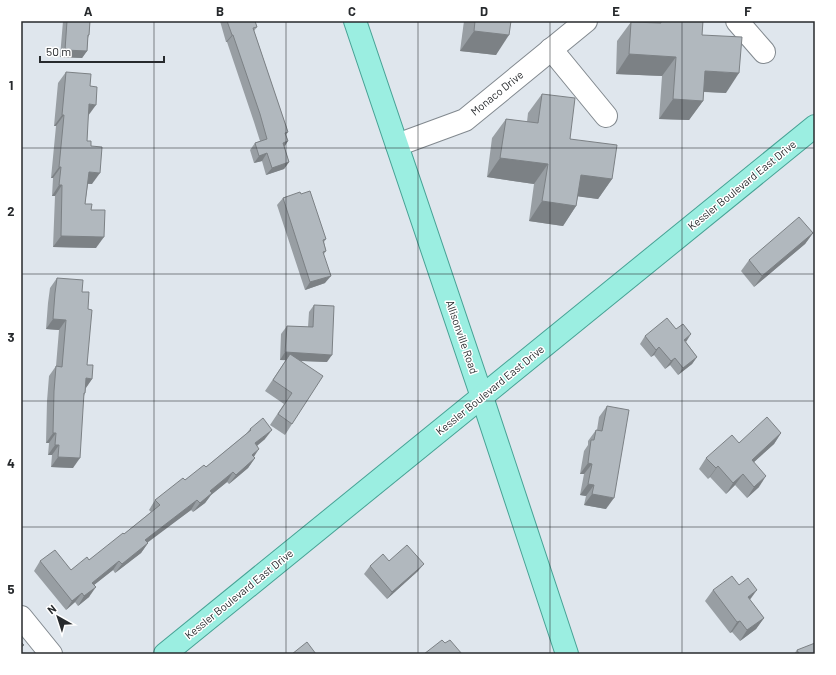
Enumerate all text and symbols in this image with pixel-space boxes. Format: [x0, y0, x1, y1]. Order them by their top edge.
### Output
text: A [84, 3, 93, 19]
text: B [216, 3, 224, 19]
text: C [348, 3, 356, 19]
text: D [480, 3, 488, 19]
text: E [612, 3, 620, 19]
text: F [744, 3, 752, 19]
scale bar [40, 38, 164, 64]
text: 50 m [46, 44, 71, 58]
street label: Monaco Drive [468, 67, 526, 118]
text: 1 [9, 77, 13, 93]
street label: Kessler Boulevard East Drive [685, 137, 799, 232]
text: 2 [7, 203, 15, 219]
street label: Allisonville Road [444, 298, 481, 375]
text: 3 [7, 329, 15, 345]
street label: Kessler Boulevard East Drive [433, 342, 547, 437]
text: 4 [7, 455, 15, 471]
street label: Kessler Boulevard East Drive [182, 546, 296, 641]
text: 5 [7, 581, 15, 597]
north arrow [38, 597, 78, 637]
text: N [44, 601, 58, 616]

